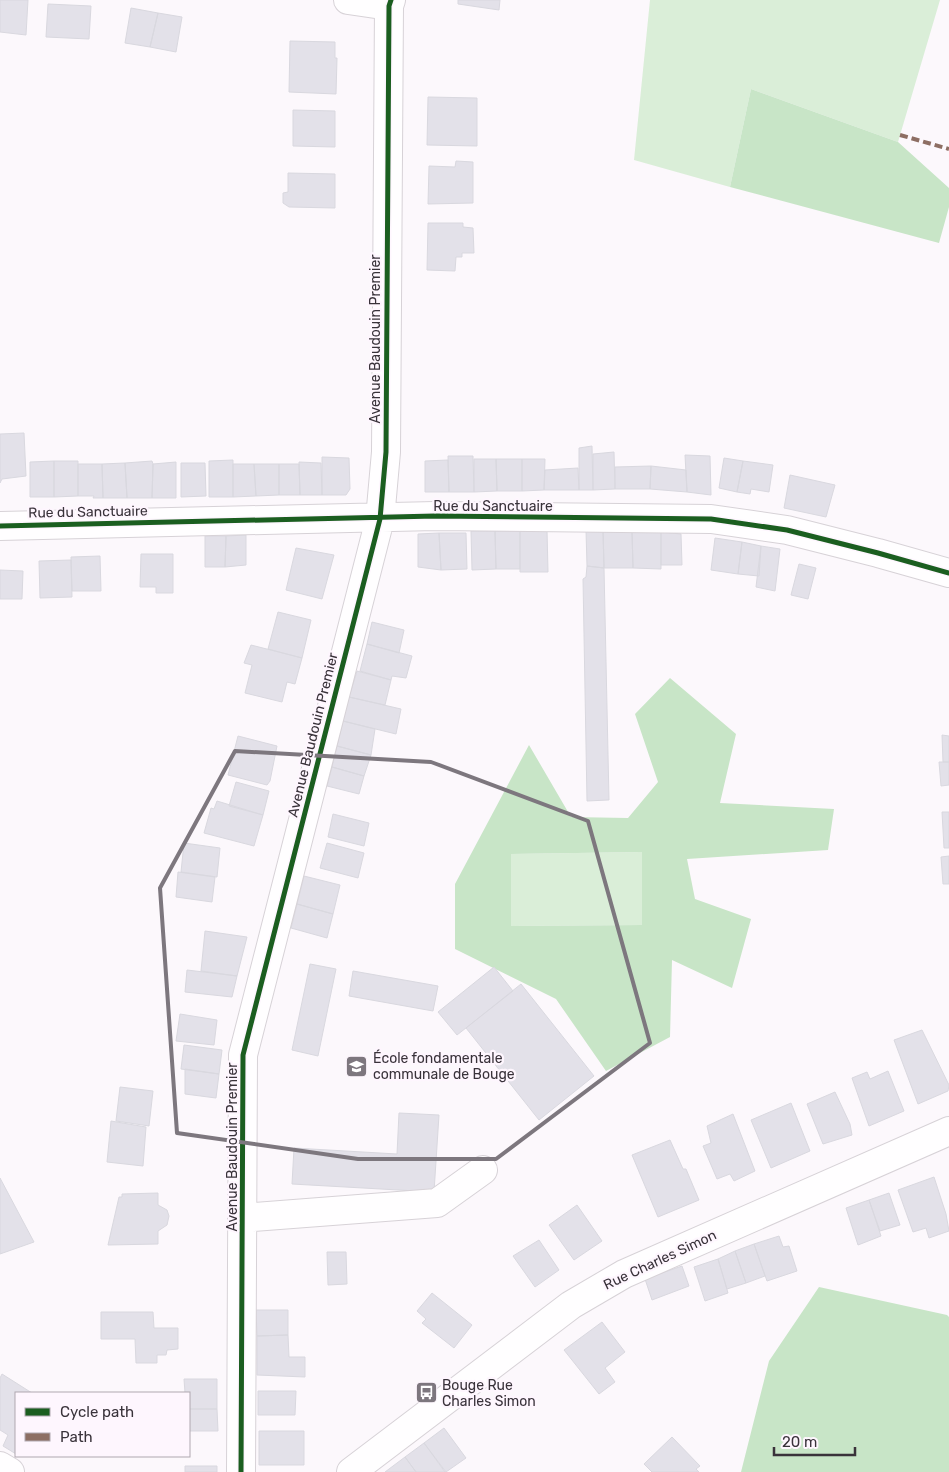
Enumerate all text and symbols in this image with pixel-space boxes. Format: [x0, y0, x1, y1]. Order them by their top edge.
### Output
street label: Avenue Baudouin Premier [367, 254, 384, 424]
street label: Rue du Sanctuaire [433, 498, 553, 515]
street label: Rue du Sanctuaire [28, 502, 148, 522]
street label: Avenue Baudouin Premier [284, 650, 342, 819]
place label: École fondamentale communale de Bouge [373, 1049, 515, 1083]
school or university icon: École fondamentale communale de Bouge [345, 1054, 369, 1078]
street label: Avenue Baudouin Premier [224, 1062, 241, 1232]
street label: Rue Charles Simon [601, 1226, 719, 1294]
place label: Bouge Rue Charles Simon [442, 1377, 536, 1410]
bus stop icon: Bouge Rue Charles Simon [414, 1381, 438, 1405]
legend [15, 1392, 190, 1457]
text: Cycle path [60, 1403, 134, 1421]
scale bar [774, 1424, 855, 1456]
text: Path [60, 1428, 93, 1446]
text: 20 m [782, 1433, 817, 1451]

